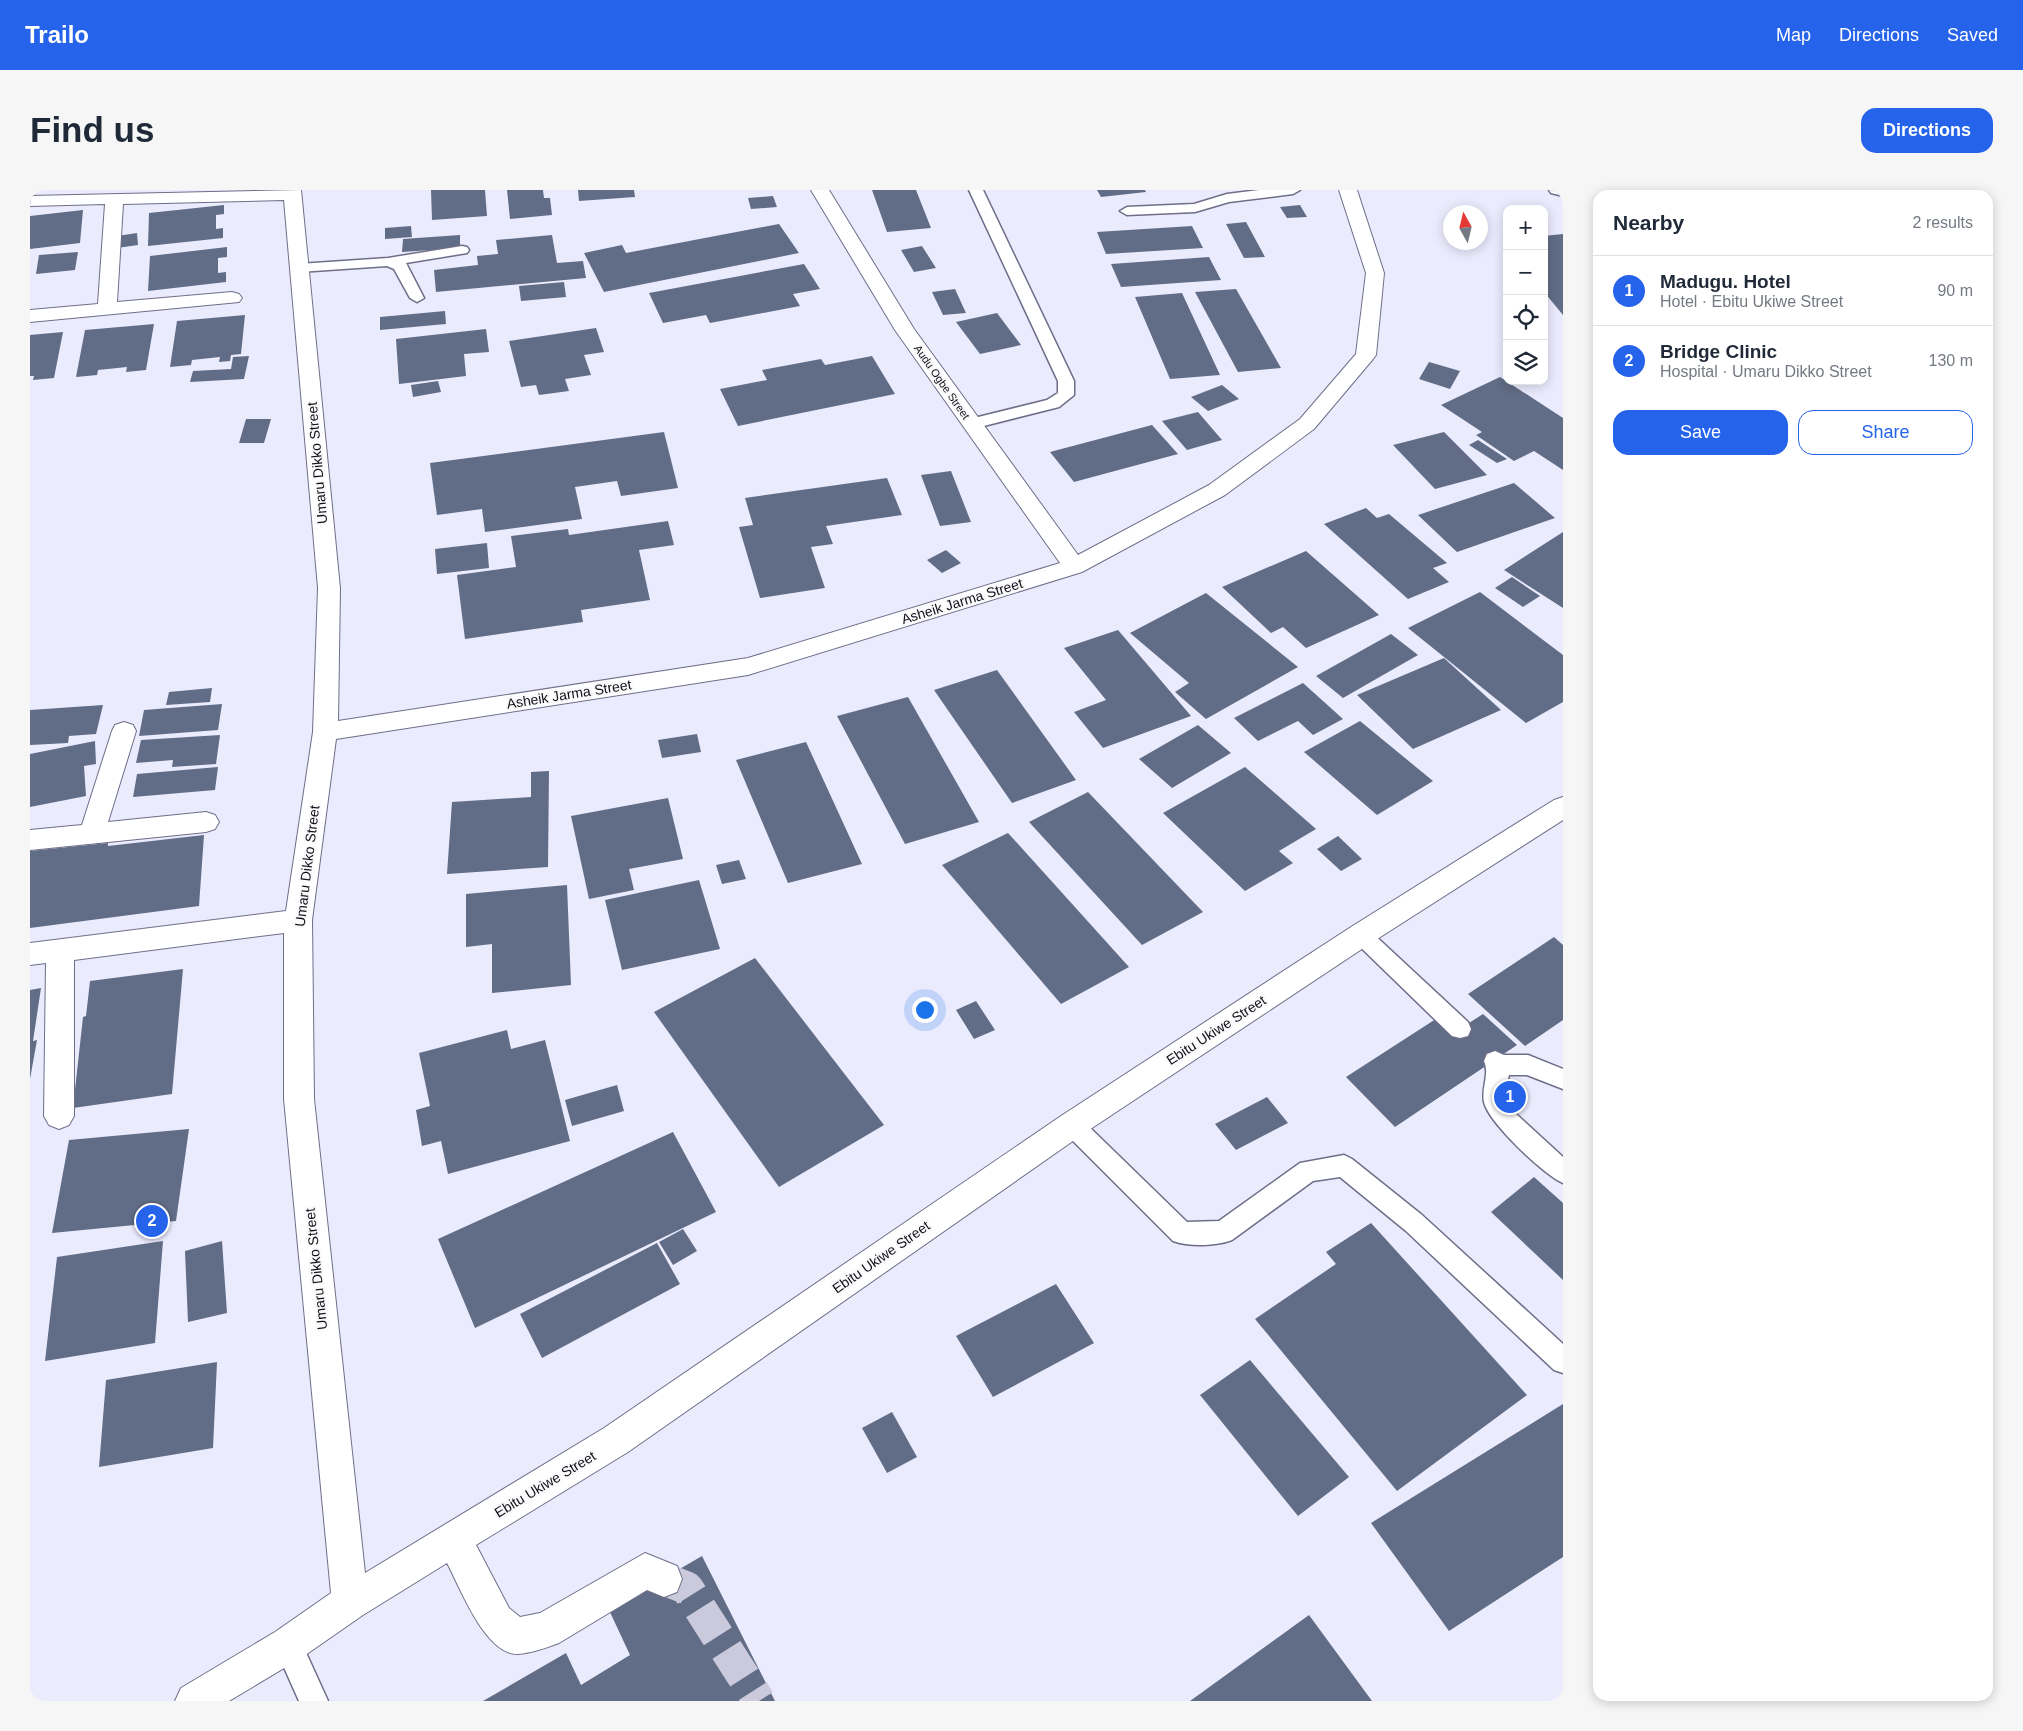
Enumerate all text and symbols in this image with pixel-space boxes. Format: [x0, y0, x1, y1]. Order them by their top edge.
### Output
text: Trailo [25, 21, 89, 48]
text: Map [1776, 25, 1811, 45]
text: Directions [1839, 25, 1919, 45]
text: Saved [1947, 25, 1998, 45]
button: Directions [1861, 108, 1993, 153]
text: Find us [30, 110, 154, 149]
north arrow [1443, 205, 1488, 250]
map controls [1503, 205, 1548, 385]
button: + [1503, 205, 1548, 250]
text: Nearby [1613, 211, 1684, 234]
text: 2 results [1913, 214, 1973, 231]
button: − [1503, 250, 1548, 295]
text: Madugu. Hotel [1660, 271, 1791, 292]
text: 1 [1625, 282, 1633, 299]
text: 90 m [1937, 282, 1973, 299]
text: Hotel · Ebitu Ukiwe Street [1660, 293, 1843, 310]
button: locate [1503, 295, 1548, 340]
button: layers [1503, 340, 1548, 385]
text: Bridge Clinic [1660, 341, 1777, 362]
street label: Audu Ogbe Street [912, 342, 972, 422]
text: 2 [1625, 352, 1633, 369]
text: 130 m [1929, 352, 1973, 369]
text: Hospital · Umaru Dikko Street [1660, 363, 1872, 380]
street label: Umaru Dikko Street [304, 401, 330, 525]
button: Save [1613, 410, 1788, 455]
button: Share [1798, 410, 1973, 455]
street label: Asheik Jarma Street [899, 575, 1025, 627]
street label: Asheik Jarma Street [505, 676, 633, 712]
street label: Umaru Dikko Street [292, 804, 322, 928]
street label: Ebitu Ukiwe Street [1163, 992, 1269, 1068]
your location [912, 997, 938, 1023]
pin: 1 [1494, 1078, 1526, 1116]
pin: 2 [136, 1202, 168, 1240]
street label: Umaru Dikko Street [302, 1207, 330, 1331]
street label: Ebitu Ukiwe Street [829, 1217, 933, 1297]
street label: Ebitu Ukiwe Street [492, 1447, 599, 1521]

